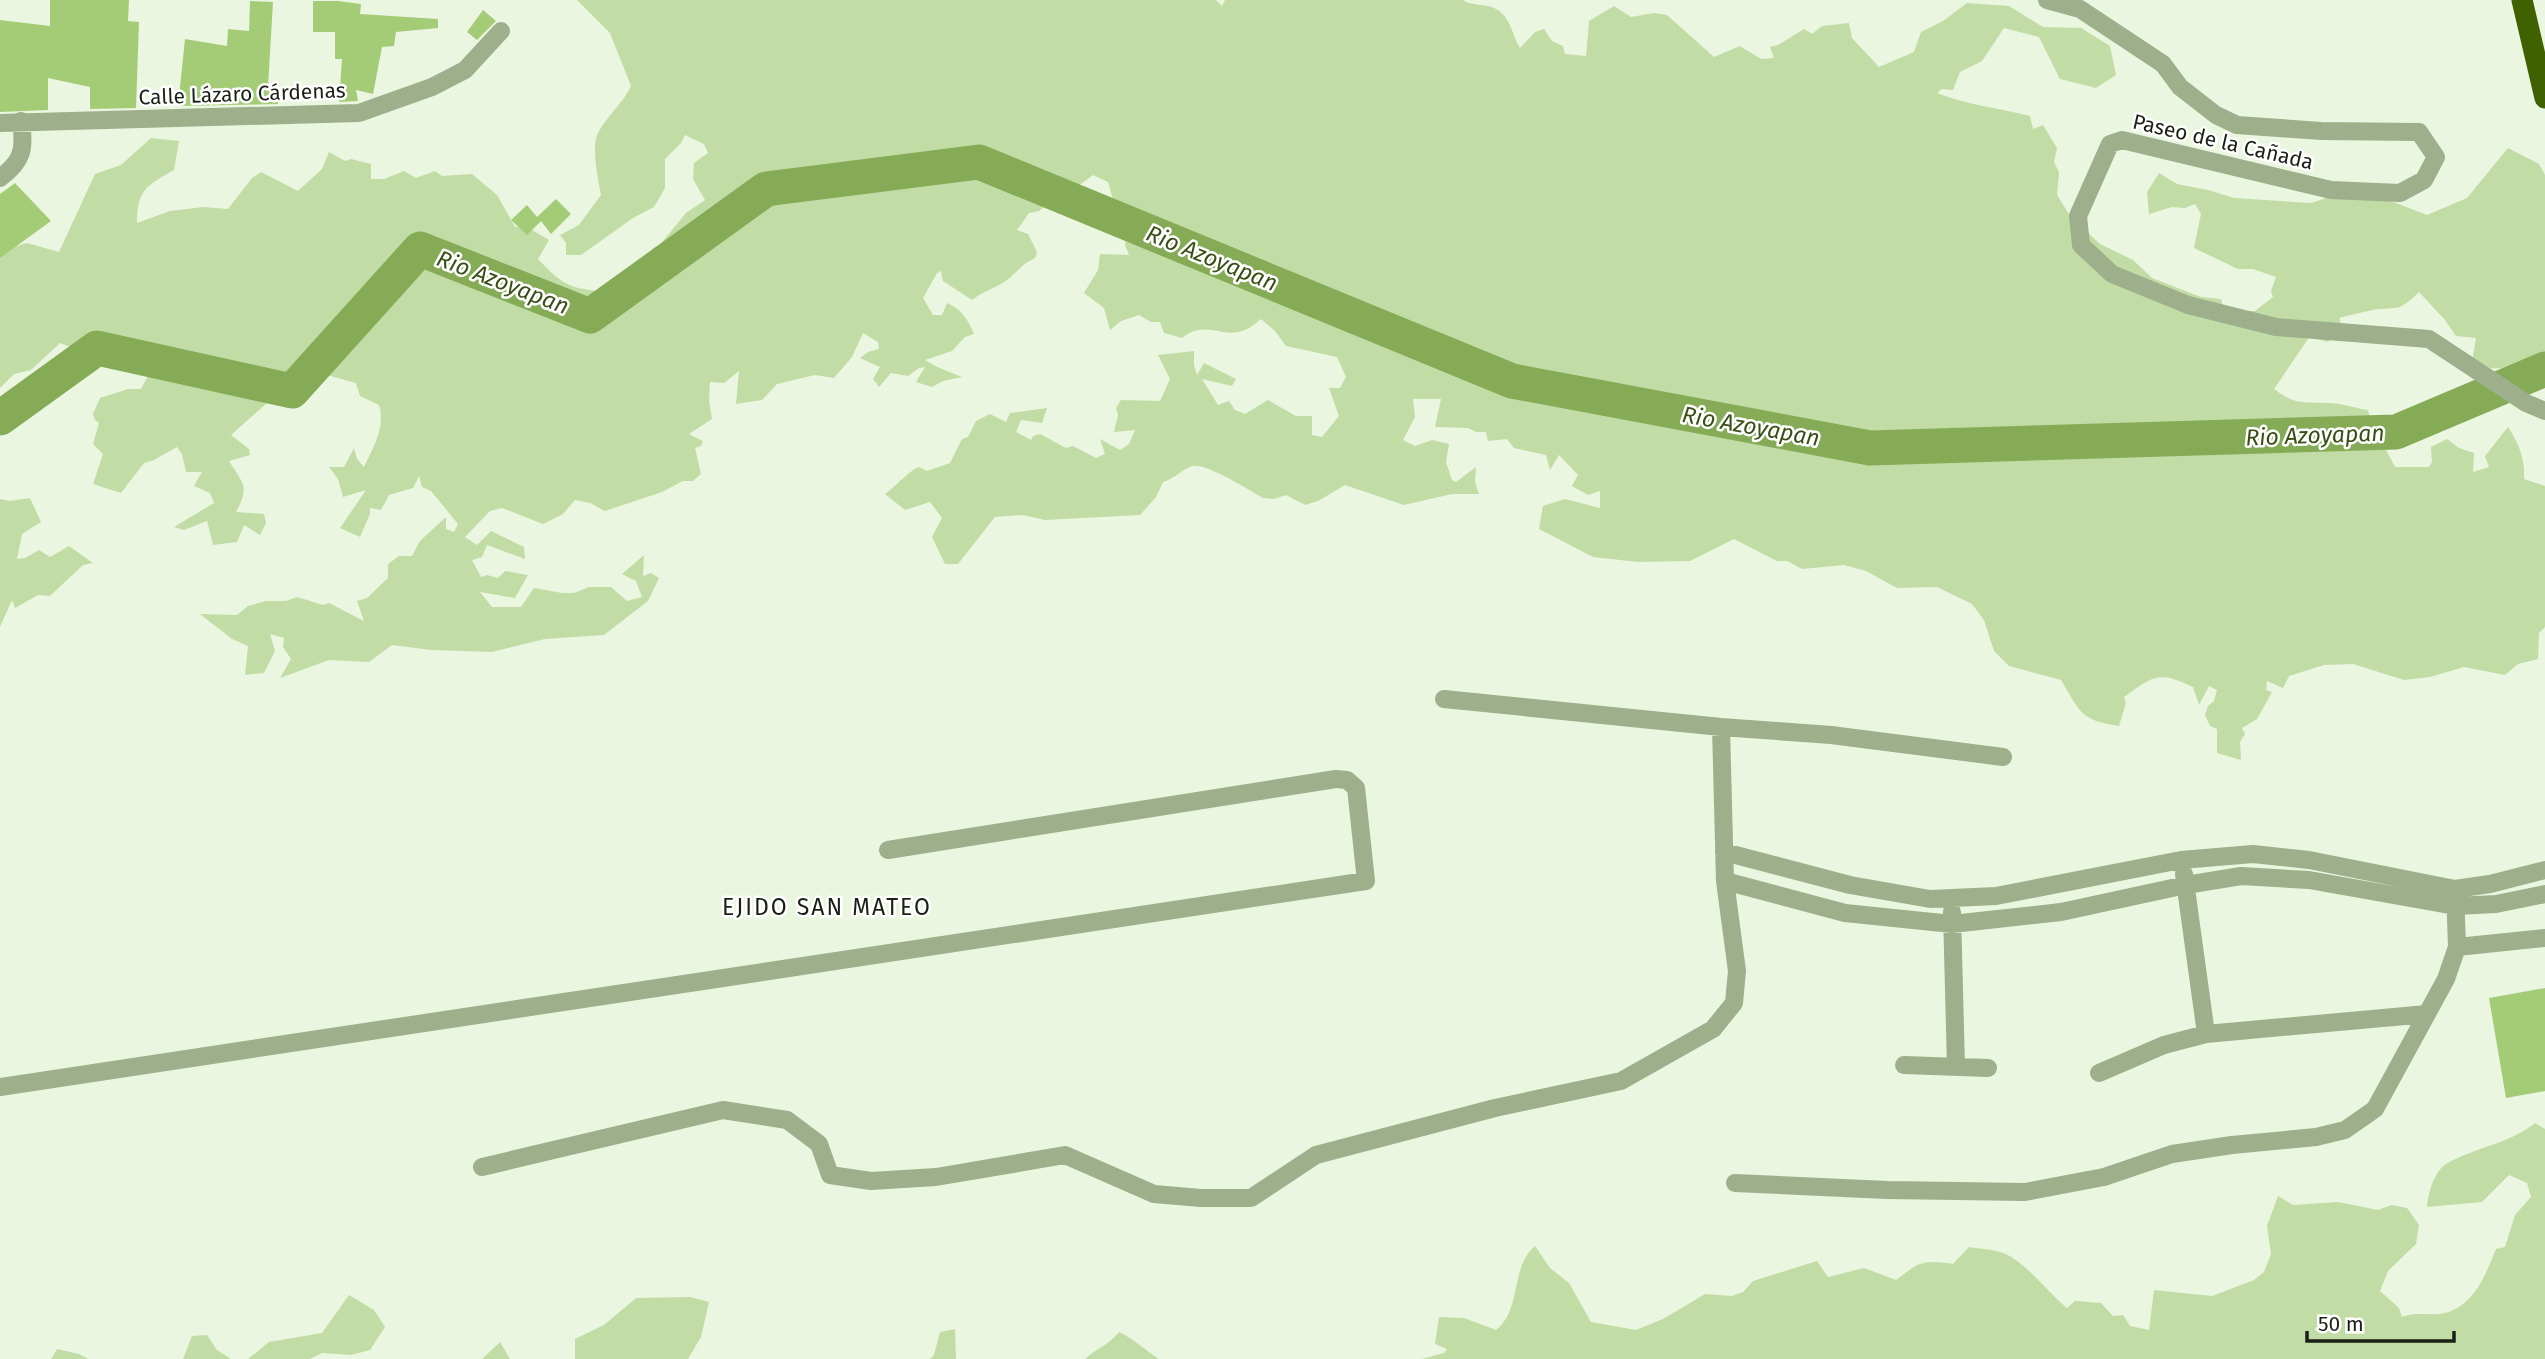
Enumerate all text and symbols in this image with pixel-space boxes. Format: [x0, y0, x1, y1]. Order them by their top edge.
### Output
street label: Calle Lázaro Cárdenas [138, 77, 346, 111]
street label: Paseo de la Cañada [2130, 109, 2316, 175]
water label: Rio Azoyapan [1142, 219, 1282, 297]
water label: Rio Azoyapan [433, 244, 573, 320]
water label: Rio Azoyapan [1680, 400, 1822, 452]
water label: Rio Azoyapan [2245, 419, 2385, 451]
district label: EJIDO SAN MATEO [722, 893, 932, 921]
scale bar [2307, 1300, 2454, 1344]
text: 50 m [2318, 1311, 2364, 1337]

